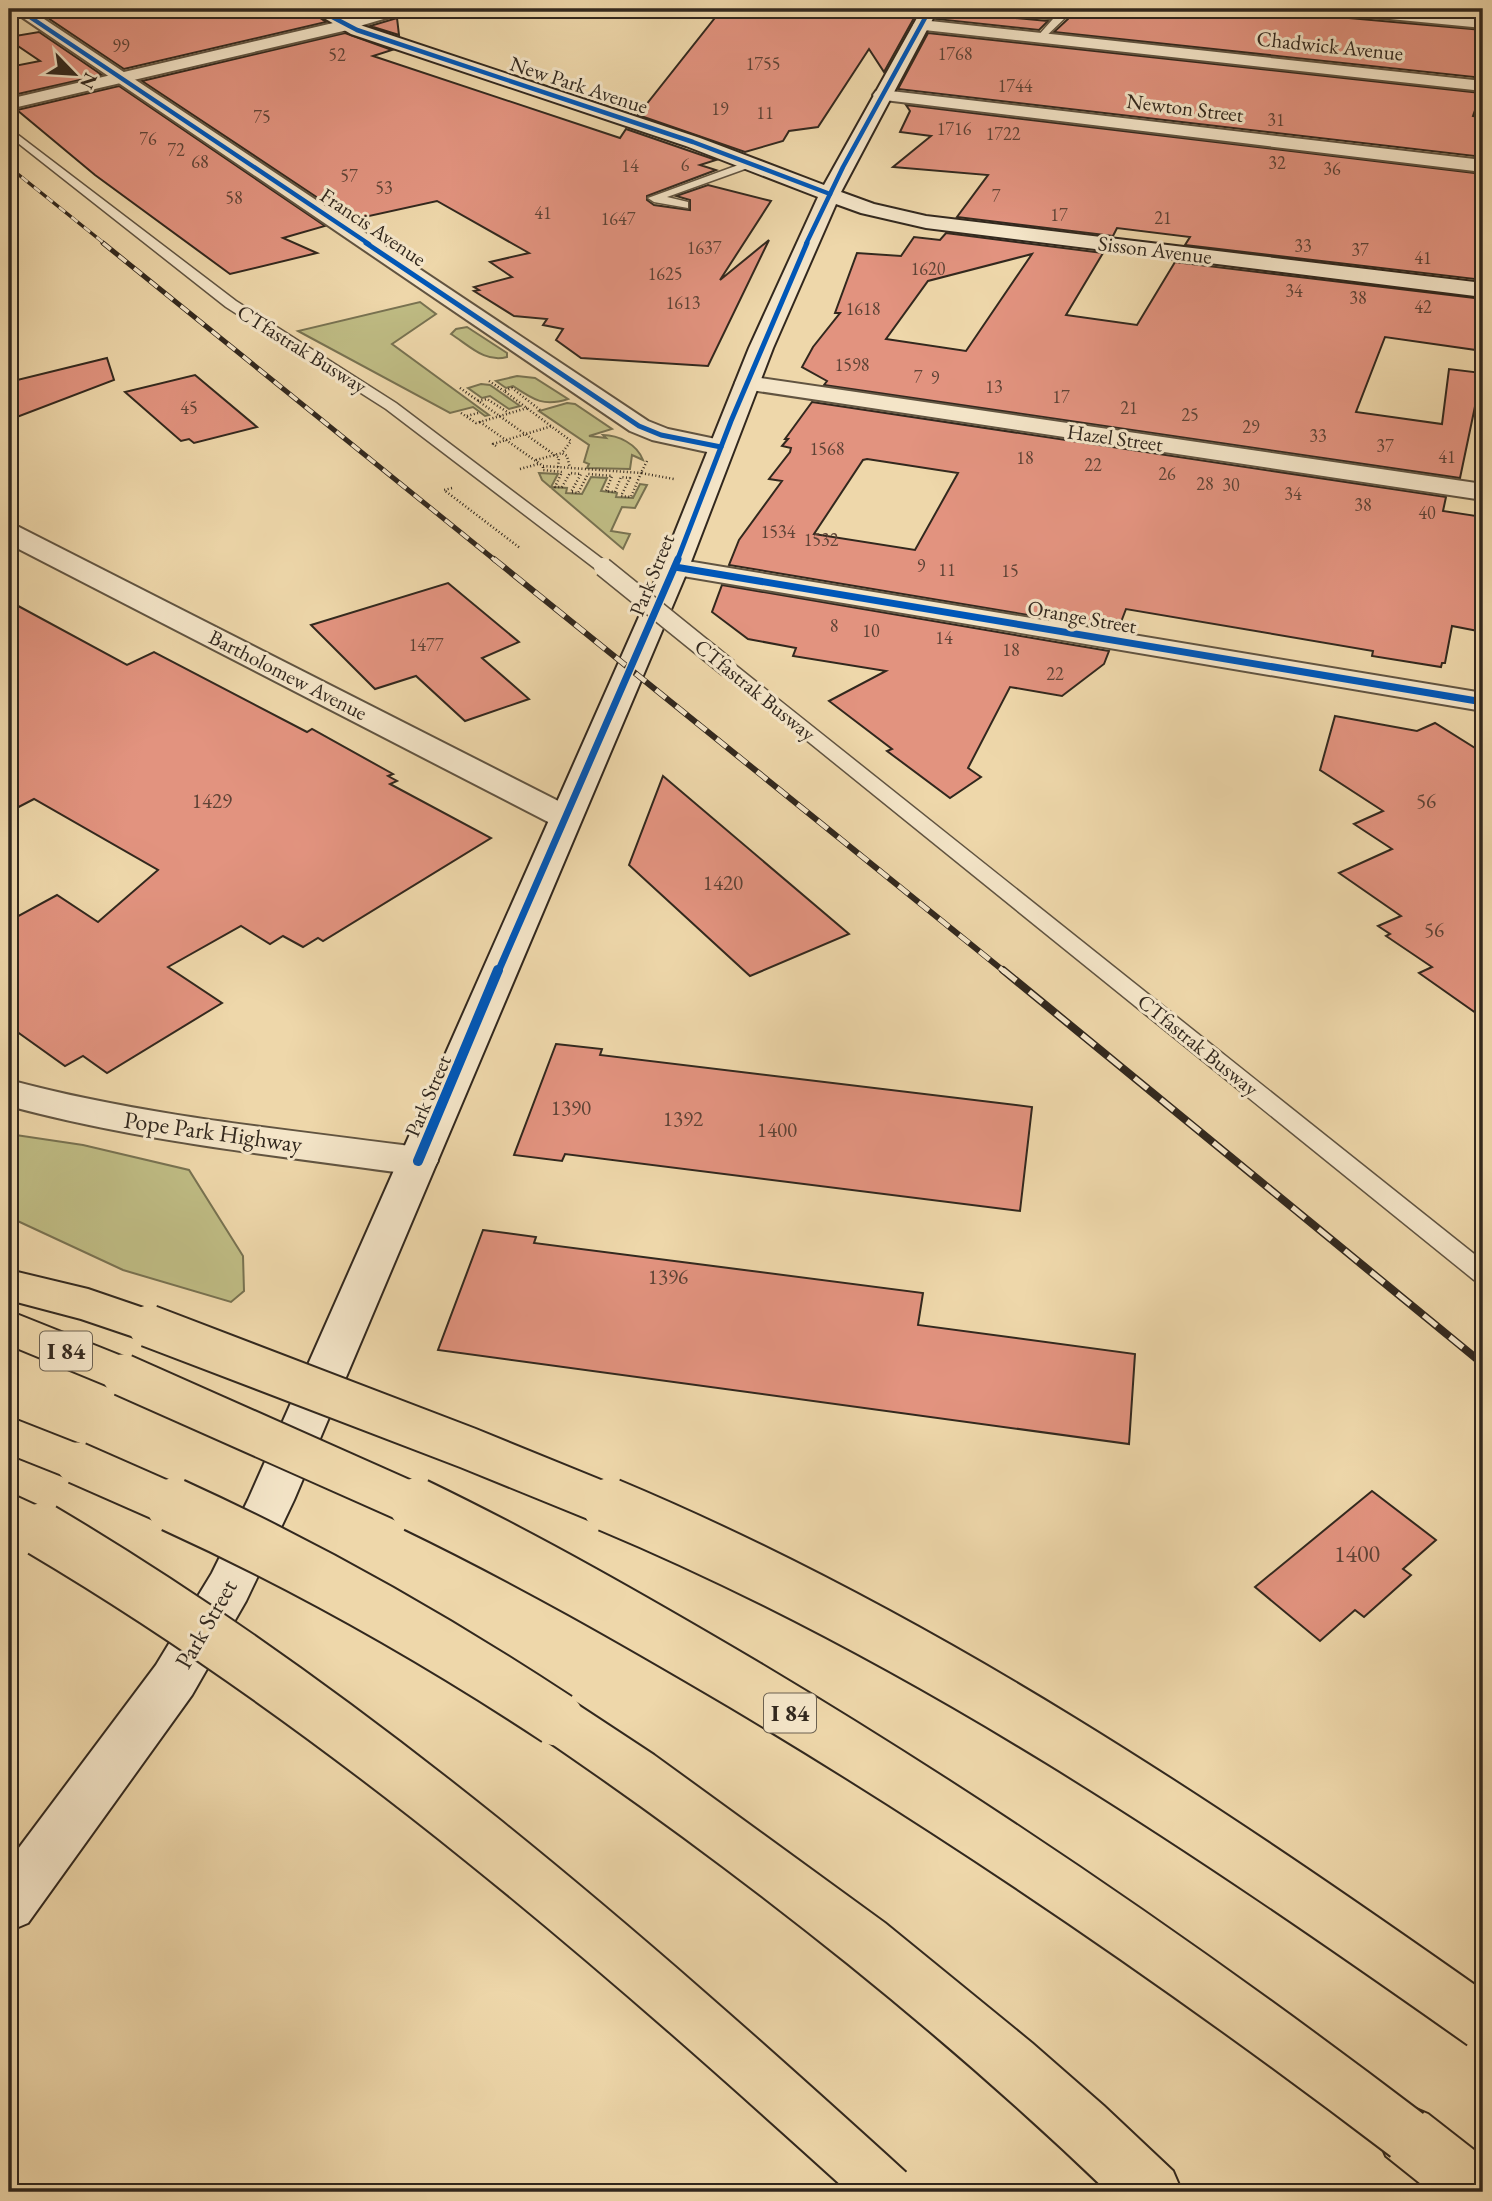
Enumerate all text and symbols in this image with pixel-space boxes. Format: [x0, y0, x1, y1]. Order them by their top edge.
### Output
street label: Chadwick Avenue [1255, 24, 1405, 67]
house number: 99 [112, 34, 130, 57]
north arrow [38, 38, 108, 108]
house number: 1768 [938, 42, 972, 65]
house number: 52 [328, 43, 346, 66]
street label: New Park Avenue [507, 49, 652, 120]
house number: 1755 [746, 52, 780, 75]
text: N [74, 69, 104, 94]
house number: 1744 [998, 74, 1033, 97]
street label: Newton Street [1125, 87, 1245, 128]
house number: 19 [711, 97, 729, 120]
house number: 11 [756, 101, 774, 124]
house number: 75 [253, 105, 271, 128]
house number: 31 [1267, 108, 1285, 131]
house number: 1716 [937, 117, 972, 140]
house number: 1722 [986, 122, 1021, 145]
house number: 76 [139, 127, 157, 150]
house number: 72 [167, 138, 185, 161]
house number: 68 [191, 150, 209, 173]
house number: 32 [1268, 151, 1286, 174]
house number: 6 [681, 153, 690, 176]
house number: 14 [621, 154, 639, 177]
house number: 36 [1323, 157, 1341, 180]
house number: 57 [340, 164, 358, 187]
house number: 53 [375, 176, 393, 199]
street label: Francis Avenue [315, 181, 431, 272]
house number: 7 [992, 184, 1001, 207]
house number: 58 [225, 186, 243, 209]
house number: 41 [534, 201, 552, 224]
house number: 17 [1050, 203, 1068, 226]
house number: 21 [1154, 206, 1172, 229]
house number: 1647 [601, 207, 636, 230]
street label: Sisson Avenue [1097, 229, 1213, 270]
house number: 33 [1294, 234, 1312, 257]
house number: 1637 [687, 236, 722, 259]
house number: 37 [1351, 238, 1369, 261]
house number: 41 [1414, 246, 1432, 269]
house number: 1620 [911, 257, 946, 280]
house number: 1625 [648, 262, 682, 285]
house number: 34 [1285, 279, 1303, 302]
house number: 38 [1349, 286, 1367, 309]
house number: 1613 [666, 291, 700, 314]
house number: 42 [1414, 295, 1432, 318]
house number: 1618 [846, 297, 880, 320]
street label: CTfastrak Busway [232, 298, 373, 400]
house number: 1598 [835, 353, 869, 376]
house number: 7 [914, 365, 923, 388]
house number: 9 [931, 366, 940, 389]
house number: 13 [985, 375, 1003, 398]
house number: 17 [1052, 385, 1070, 408]
house number: 45 [180, 396, 198, 419]
house number: 21 [1120, 396, 1138, 419]
house number: 25 [1181, 403, 1199, 426]
house number: 29 [1242, 415, 1260, 438]
street label: Hazel Street [1065, 417, 1165, 458]
house number: 33 [1309, 424, 1327, 447]
house number: 37 [1376, 434, 1394, 457]
house number: 1568 [810, 437, 844, 460]
house number: 41 [1438, 445, 1456, 468]
house number: 18 [1016, 446, 1034, 469]
house number: 22 [1084, 453, 1102, 476]
house number: 26 [1158, 462, 1176, 485]
house number: 28 [1196, 472, 1214, 495]
house number: 30 [1222, 473, 1240, 496]
house number: 34 [1284, 482, 1302, 505]
house number: 38 [1354, 493, 1372, 516]
house number: 40 [1418, 501, 1436, 524]
house number: 1534 [761, 520, 796, 543]
house number: 1532 [804, 528, 839, 551]
street label: Park Street [623, 529, 680, 620]
house number: 9 [917, 554, 926, 577]
house number: 11 [938, 558, 956, 581]
house number: 15 [1001, 559, 1019, 582]
street label: Orange Street [1025, 594, 1139, 639]
house number: 8 [830, 614, 838, 637]
house number: 10 [862, 619, 880, 642]
street label: Bartholomew Avenue [205, 623, 372, 726]
house number: 14 [935, 626, 953, 649]
house number: 1477 [409, 633, 444, 656]
street label: CTfastrak Busway [689, 633, 822, 747]
house number: 18 [1002, 638, 1020, 661]
house number: 22 [1046, 662, 1064, 685]
house number: 1429 [192, 787, 232, 814]
house number: 56 [1416, 787, 1436, 814]
house number: 1420 [703, 869, 743, 896]
house number: 56 [1424, 916, 1444, 943]
street label: CTfastrak Busway [1132, 988, 1265, 1102]
street label: Park Street [398, 1051, 457, 1141]
house number: 1390 [551, 1094, 591, 1121]
street label: Pope Park Highway [122, 1104, 305, 1159]
house number: 1392 [663, 1105, 703, 1132]
house number: 1400 [757, 1116, 797, 1143]
house number: 1396 [648, 1263, 688, 1290]
road number: I 84 [40, 1332, 92, 1370]
house number: 1400 [1334, 1538, 1380, 1569]
street label: Park Street [168, 1573, 244, 1674]
road number: I 84 [764, 1694, 816, 1732]

